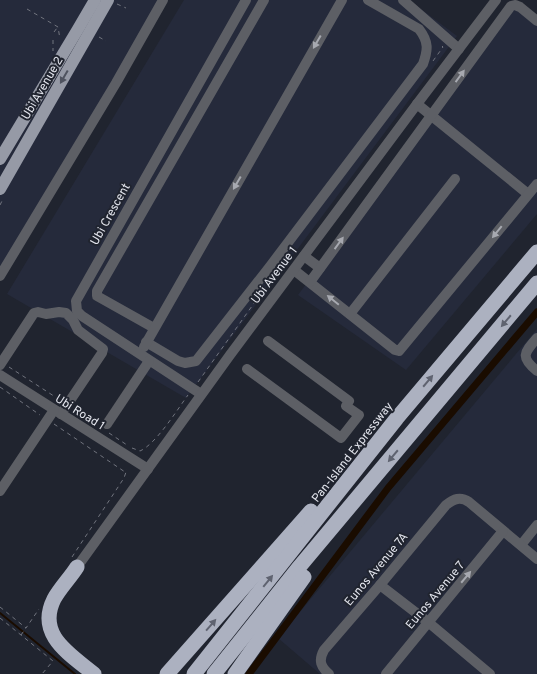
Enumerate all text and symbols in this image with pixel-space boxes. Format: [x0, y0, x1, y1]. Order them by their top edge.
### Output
one-way arrow [313, 35, 322, 48]
street label: Ubi Avenue 2 [18, 54, 67, 123]
one-way arrow [454, 70, 465, 83]
one-way arrow [60, 71, 69, 84]
one-way arrow [232, 176, 241, 190]
street label: Ubi Crescent [87, 181, 135, 248]
one-way arrow [492, 225, 503, 238]
one-way arrow [334, 236, 344, 249]
street label: Ubi Avenue 1 [248, 244, 302, 307]
one-way arrow [327, 295, 340, 306]
one-way arrow [500, 314, 511, 327]
one-way arrow [423, 375, 434, 388]
street label: Ubi Road 1 [51, 391, 107, 434]
street label: Pan-Island Expressway [309, 399, 397, 506]
one-way arrow [388, 450, 399, 462]
street label: Eunos Avenue 7A [341, 530, 412, 610]
street label: Eunos Avenue 7 [403, 558, 469, 633]
one-way arrow [460, 572, 472, 584]
one-way arrow [262, 574, 273, 587]
one-way arrow [206, 618, 217, 631]

